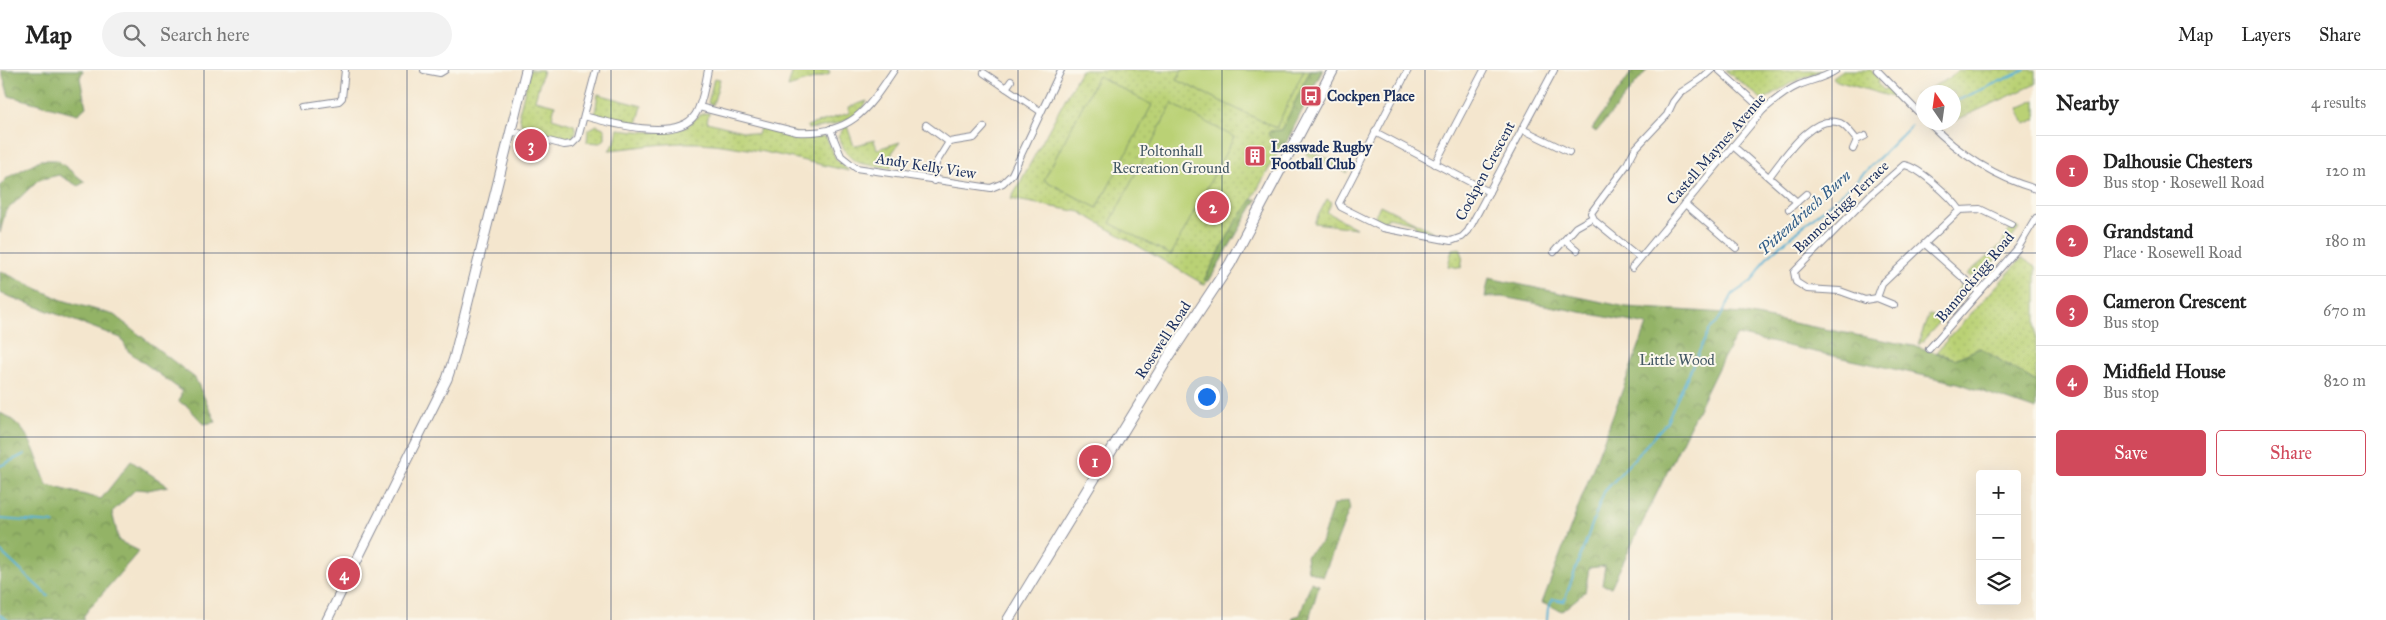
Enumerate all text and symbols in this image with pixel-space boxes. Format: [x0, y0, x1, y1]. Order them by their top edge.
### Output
search box [102, 12, 452, 57]
text: Map [25, 20, 72, 50]
icon: search [120, 21, 148, 49]
text: Search here [160, 23, 250, 46]
text: Map [2178, 24, 2213, 46]
text: Layers [2241, 24, 2291, 46]
text: Share [2319, 24, 2361, 46]
bus stop icon: Cockpen Place [1299, 84, 1323, 108]
north arrow [1916, 85, 1961, 130]
place label: Cockpen Place [1327, 87, 1416, 106]
street label: Castell Maynes Avenue [1663, 90, 1769, 208]
text: Nearby [2056, 90, 2119, 116]
text: 4 results [2311, 93, 2366, 112]
street label: Cockpen Crescent [1451, 118, 1519, 224]
pin: 3 [515, 126, 547, 164]
place label: Lasswade Rugby Football Club [1271, 138, 1373, 173]
park label: Poltonhall Recreation Ground [1112, 142, 1230, 177]
building icon: Lasswade Rugby Football Club [1243, 144, 1267, 168]
street label: Andy Kelly View [874, 149, 978, 183]
text: Dalhousie Chesters [2103, 150, 2253, 173]
street label: Bannockrigg Terrace [1789, 157, 1893, 257]
text: 1 [2069, 161, 2075, 180]
text: 120 m [2326, 161, 2366, 180]
water label: Pittendriech Burn [1754, 165, 1855, 259]
text: Bus stop · Rosewell Road [2103, 173, 2264, 192]
pin: 2 [1197, 188, 1229, 226]
text: Grandstand [2103, 220, 2193, 243]
street label: Bannockrigg Road [1932, 228, 2018, 326]
text: 2 [2068, 231, 2076, 250]
text: 180 m [2325, 231, 2366, 250]
text: Place · Rosewell Road [2103, 243, 2242, 262]
text: Cameron Crescent [2103, 290, 2247, 313]
street label: Rosewell Road [1131, 297, 1195, 382]
text: 3 [2069, 301, 2075, 320]
text: 670 m [2323, 301, 2366, 320]
text: Bus stop [2103, 313, 2159, 332]
park label: Little Wood [1639, 351, 1715, 369]
text: Midfield House [2103, 360, 2226, 383]
text: 4 [2068, 371, 2076, 390]
text: 820 m [2323, 371, 2366, 390]
text: Bus stop [2103, 383, 2159, 402]
your location [1194, 384, 1220, 410]
button: Save [2056, 430, 2206, 476]
button: Share [2216, 430, 2366, 476]
pin: 1 [1079, 442, 1111, 480]
map controls [1976, 470, 2021, 605]
button: + [1976, 470, 2021, 515]
button: − [1976, 515, 2021, 560]
pin: 4 [328, 555, 360, 593]
button: layers [1976, 560, 2021, 605]

